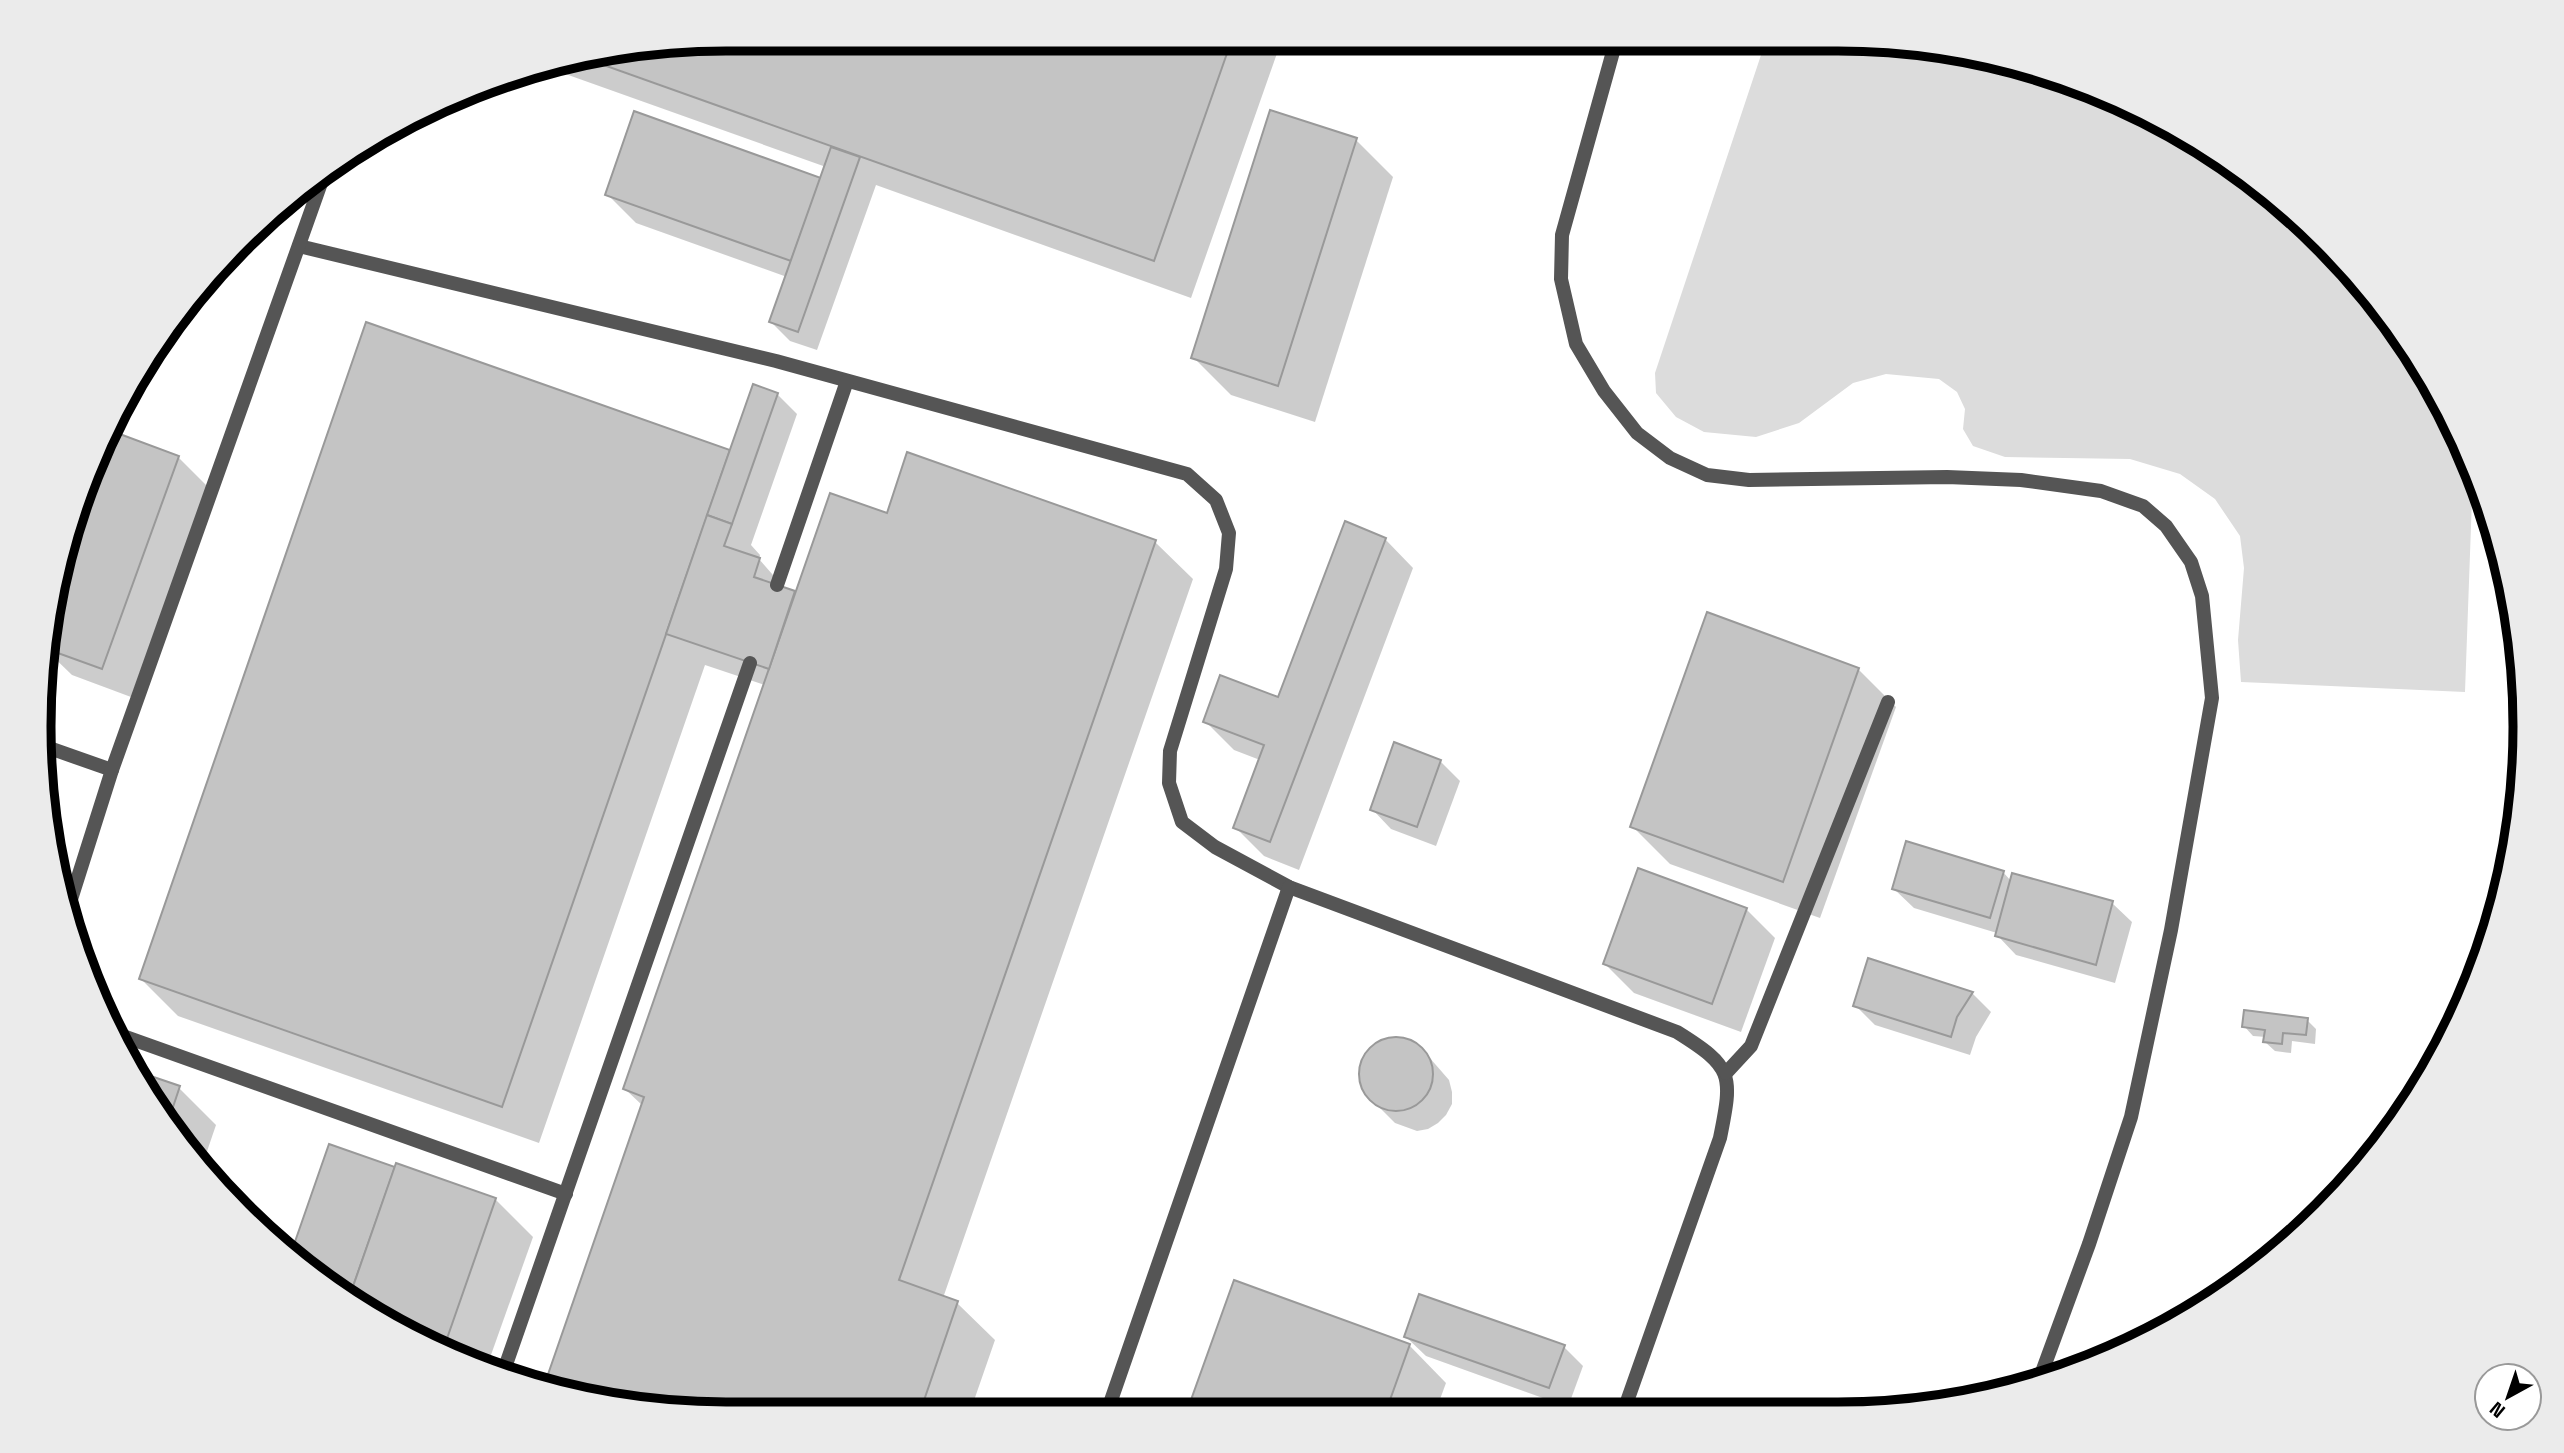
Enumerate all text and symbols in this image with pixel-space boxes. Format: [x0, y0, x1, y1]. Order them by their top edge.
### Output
north arrow [2473, 1362, 2543, 1432]
text: N [2484, 1396, 2510, 1423]

